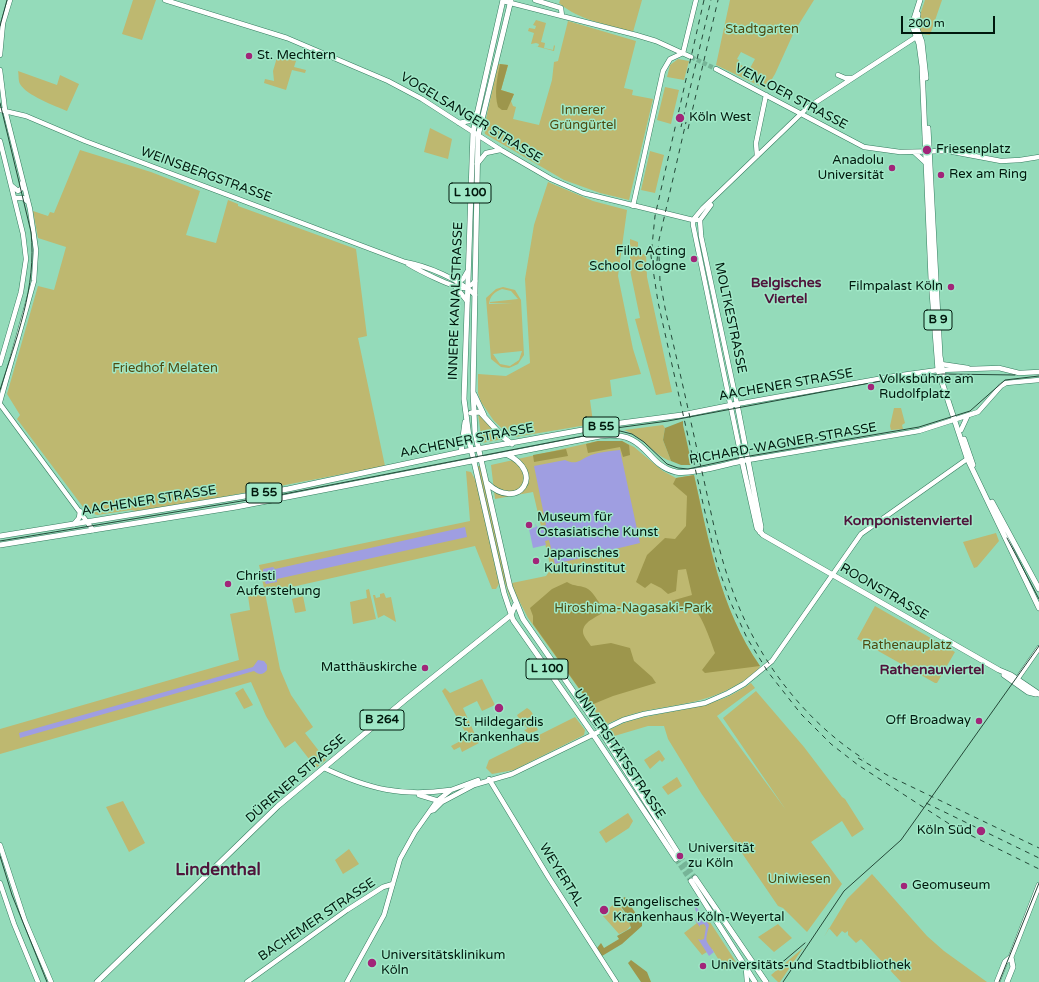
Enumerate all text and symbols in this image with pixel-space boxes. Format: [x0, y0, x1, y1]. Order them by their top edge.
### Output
scale bar [903, 8, 997, 34]
text: 200 m [908, 16, 945, 30]
park label: Stadtgarten [725, 22, 799, 38]
place label: St. Mechtern [257, 48, 336, 64]
marker: St. Mechtern [244, 51, 254, 61]
street label: VENLOER STRASSE [732, 61, 850, 133]
street label: VOGELSANGER STRASSE [397, 69, 545, 167]
park label: Innerer Grüngürtel [549, 103, 617, 134]
place label: Köln West [689, 110, 751, 126]
marker: Köln West [674, 112, 686, 124]
place label: Friesenplatz [936, 142, 1011, 158]
street label: WEINSBERGSTRASSE [138, 144, 274, 206]
marker: Friesenplatz [921, 144, 933, 156]
place label: Anadolu Universität [818, 153, 884, 184]
marker: Anadolu Universität [887, 163, 897, 173]
place label: Rex am Ring [949, 167, 1027, 183]
marker: Rex am Ring [936, 170, 946, 180]
road number: L 100 [449, 183, 491, 203]
street label: INNERE KANALSTRASSE [445, 222, 467, 380]
place label: Film Acting School Cologne [589, 244, 686, 275]
marker: Film Acting School Cologne [689, 254, 699, 264]
street label: MOLTKESTRASSE [711, 261, 749, 375]
district label: Belgisches Viertel [751, 275, 821, 308]
place label: Filmpalast Köln [848, 279, 943, 295]
marker: Filmpalast Köln [946, 282, 956, 292]
road number: B 9 [924, 310, 952, 330]
park label: Friedhof Melaten [112, 361, 218, 377]
street label: AACHENER STRASSE [718, 365, 854, 405]
place label: Volksbühne am Rudolfplatz [879, 372, 974, 403]
marker: Volksbühne am Rudolfplatz [866, 382, 876, 392]
road number: B 55 [583, 417, 619, 437]
street label: AACHENER STRASSE [399, 420, 535, 462]
street label: RICHARD-WAGNER-STRASSE [688, 420, 878, 468]
street label: AACHENER STRASSE [81, 483, 217, 519]
road number: B 55 [246, 483, 282, 503]
place label: Museum für Ostasiatische Kunst [537, 510, 658, 541]
district label: Komponistenviertel [843, 513, 973, 529]
marker: Museum für Ostasiatische Kunst [524, 520, 534, 530]
place label: Japanisches Kulturinstitut [544, 546, 625, 577]
marker: Japanisches Kulturinstitut [531, 556, 541, 566]
street label: ROONSTRASSE [837, 560, 931, 624]
place label: Christi Auferstehung [236, 569, 321, 600]
marker: Christi Auferstehung [223, 579, 233, 589]
park label: Hiroshima-Nagasaki-Park [554, 601, 712, 617]
park label: Rathenauplatz [862, 638, 952, 654]
road number: L 100 [526, 659, 568, 679]
place label: Matthäuskirche [321, 660, 417, 676]
district label: Rathenauviertel [879, 662, 985, 678]
marker: Matthäuskirche [420, 663, 430, 673]
street label: UNIVERSITÄTSSTRASSE [570, 686, 668, 822]
marker: St. Hildegardis Krankenhaus [493, 702, 505, 714]
road number: B 264 [360, 710, 404, 730]
place label: Off Broadway [885, 713, 971, 729]
place label: St. Hildegardis Krankenhaus [454, 715, 544, 746]
marker: Off Broadway [974, 716, 984, 726]
street label: DÜRENER STRASSE [243, 731, 349, 827]
place label: Köln Süd [917, 823, 972, 839]
marker: Köln Süd [975, 825, 987, 837]
street label: WEYERTAL [535, 841, 587, 909]
place label: Universität zu Köln [688, 841, 754, 872]
marker: Universität zu Köln [675, 851, 685, 861]
district label: Lindenthal [175, 861, 261, 881]
park label: Uniwiesen [767, 872, 831, 888]
street label: BACHEMER STRASSE [255, 875, 379, 965]
place label: Geomuseum [912, 878, 990, 894]
marker: Geomuseum [899, 881, 909, 891]
place label: Evangelisches Krankenhaus Köln-Weyertal [613, 895, 785, 926]
marker: Evangelisches Krankenhaus Köln-Weyertal [598, 904, 610, 916]
place label: Universitätsklinikum Köln [381, 948, 505, 979]
marker: Universitätsklinikum Köln [366, 957, 378, 969]
place label: Universitäts-und Stadtbibliothek [711, 958, 911, 974]
marker: Universitäts-und Stadtbibliothek [698, 961, 708, 971]

